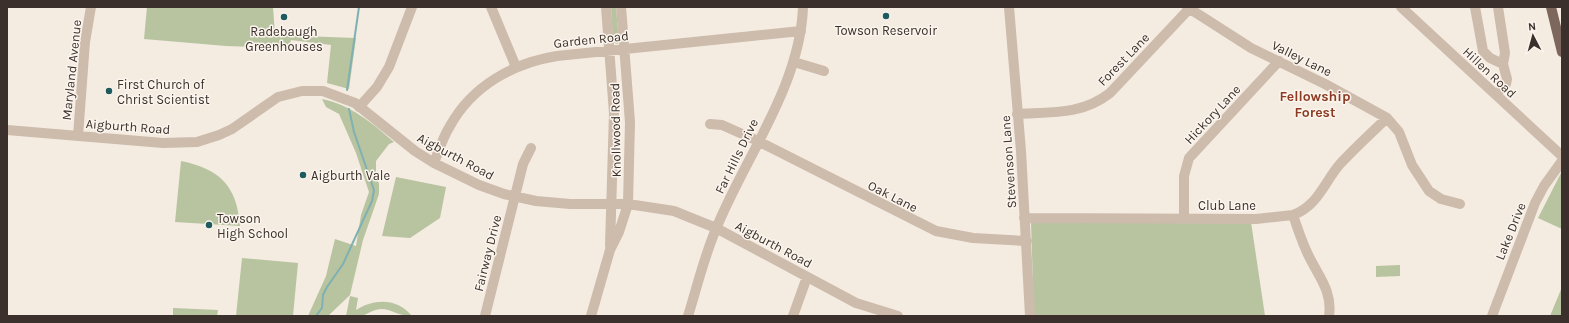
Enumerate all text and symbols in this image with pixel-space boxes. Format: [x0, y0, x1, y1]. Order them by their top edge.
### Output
marker: Towson Reservoir [881, 11, 891, 21]
marker: Radebaugh Greenhouses [279, 12, 289, 22]
north arrow [1513, 16, 1553, 56]
street label: Maryland Avenue [59, 19, 84, 121]
text: N [1527, 20, 1537, 33]
place label: Towson Reservoir [835, 23, 937, 38]
place label: Radebaugh Greenhouses [245, 24, 323, 54]
street label: Garden Road [553, 28, 629, 51]
street label: Forest Lane [1095, 30, 1152, 89]
street label: Valley Lane [1269, 37, 1335, 80]
street label: Hillen Road [1460, 44, 1519, 101]
place label: First Church of Christ Scientist [117, 77, 210, 107]
street label: Hickory Lane [1181, 81, 1244, 147]
street label: Knollwood Road [607, 83, 624, 177]
marker: First Church of Christ Scientist [104, 86, 114, 96]
district label: Fellowship Forest [1280, 88, 1350, 121]
street label: Stevenson Lane [998, 115, 1019, 209]
street label: Aigburth Road [85, 116, 171, 137]
street label: Far Hills Drive [712, 116, 761, 196]
street label: Aigburth Road [415, 130, 497, 183]
place label: Aigburth Vale [311, 168, 390, 183]
marker: Aigburth Vale [298, 170, 308, 180]
street label: Oak Lane [865, 178, 920, 215]
street label: Club Lane [1198, 198, 1256, 213]
street label: Lake Drive [1492, 200, 1529, 262]
place label: Towson High School [217, 211, 288, 241]
street label: Fairway Drive [471, 213, 504, 293]
street label: Aigburth Road [733, 218, 815, 271]
marker: Towson High School [204, 220, 214, 230]

